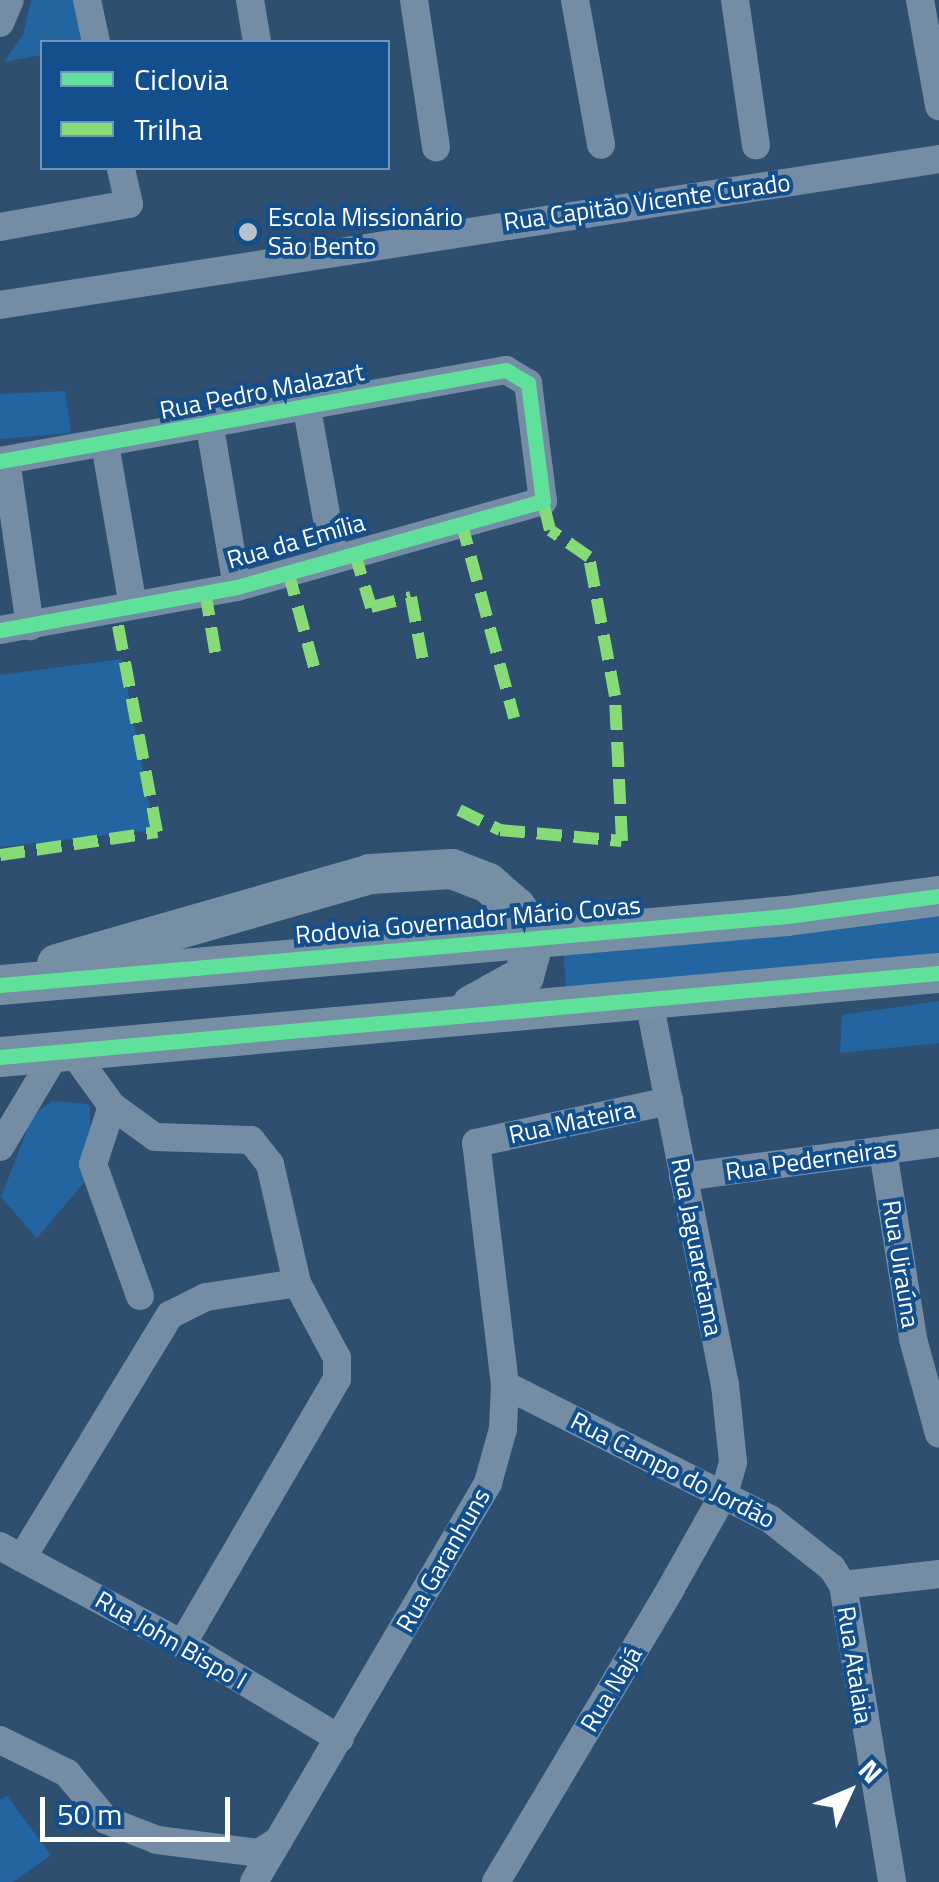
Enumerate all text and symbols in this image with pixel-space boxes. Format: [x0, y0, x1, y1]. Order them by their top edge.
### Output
legend [40, 40, 390, 170]
text: Ciclovia [134, 56, 229, 102]
text: Trilha [134, 106, 202, 152]
street label: Rua Capitão Vicente Curado [502, 167, 792, 237]
place label: Escola Missionário São Bento [268, 203, 463, 262]
marker: Escola Missionário São Bento [237, 221, 259, 243]
street label: Rua Pedro Malazart [157, 356, 367, 426]
street label: Rua da Emília [224, 507, 368, 575]
street label: Rodovia Governador Mário Covas [294, 890, 642, 950]
street label: Rua Mateira [506, 1094, 638, 1150]
street label: Rua Pederneiras [723, 1133, 899, 1187]
street label: Rua Jaguaretama [665, 1155, 729, 1339]
street label: Rua Uiraúna [876, 1198, 926, 1330]
street label: Rua Campo do Jordão [566, 1406, 780, 1534]
street label: Rua Garanhuns [390, 1483, 496, 1637]
street label: Rua John Bispo I [90, 1585, 252, 1695]
street label: Rua Atalaia [831, 1604, 879, 1726]
street label: Rua Najá [574, 1641, 648, 1737]
north arrow [799, 1742, 899, 1842]
text: N [849, 1749, 893, 1793]
scale bar [45, 1777, 235, 1839]
text: 50 m [57, 1791, 122, 1837]

